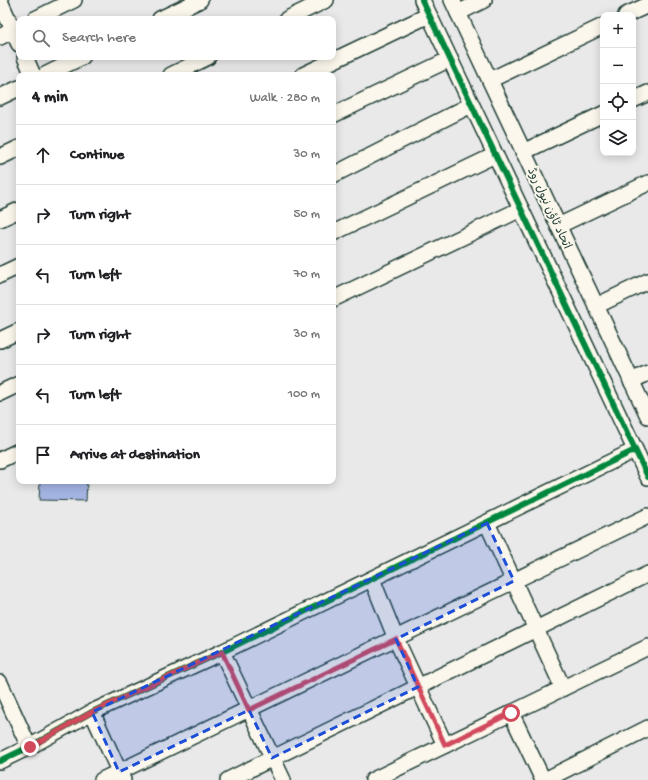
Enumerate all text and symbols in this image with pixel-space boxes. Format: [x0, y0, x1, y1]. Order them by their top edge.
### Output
map controls [600, 12, 636, 156]
button: + [600, 12, 636, 48]
search box [16, 16, 336, 60]
icon: search [30, 27, 52, 49]
text: Search here [62, 29, 136, 47]
button: − [600, 48, 636, 84]
button: locate [600, 84, 636, 120]
text: 4 min [32, 88, 68, 108]
text: Walk · 280 m [250, 91, 320, 106]
button: layers [600, 120, 636, 156]
icon: ahead [32, 144, 54, 166]
text: Continue [70, 146, 124, 164]
text: 30 m [294, 147, 320, 162]
street label: اتحاد ٹاؤن نیول روڈ [523, 165, 574, 252]
icon: right [32, 204, 54, 226]
text: Turn right [70, 206, 130, 224]
text: 50 m [293, 207, 320, 222]
icon: left [32, 264, 54, 286]
text: Turn left [70, 266, 121, 284]
text: 70 m [294, 267, 320, 282]
icon: right [32, 324, 54, 346]
text: Turn right [70, 326, 130, 344]
text: 30 m [294, 327, 320, 342]
icon: left [32, 384, 54, 406]
text: Turn left [70, 386, 121, 404]
text: 100 m [288, 387, 320, 402]
icon: arrive [32, 444, 54, 466]
text: Arrive at destination [70, 446, 200, 464]
route start [502, 704, 520, 722]
route end [21, 738, 39, 756]

